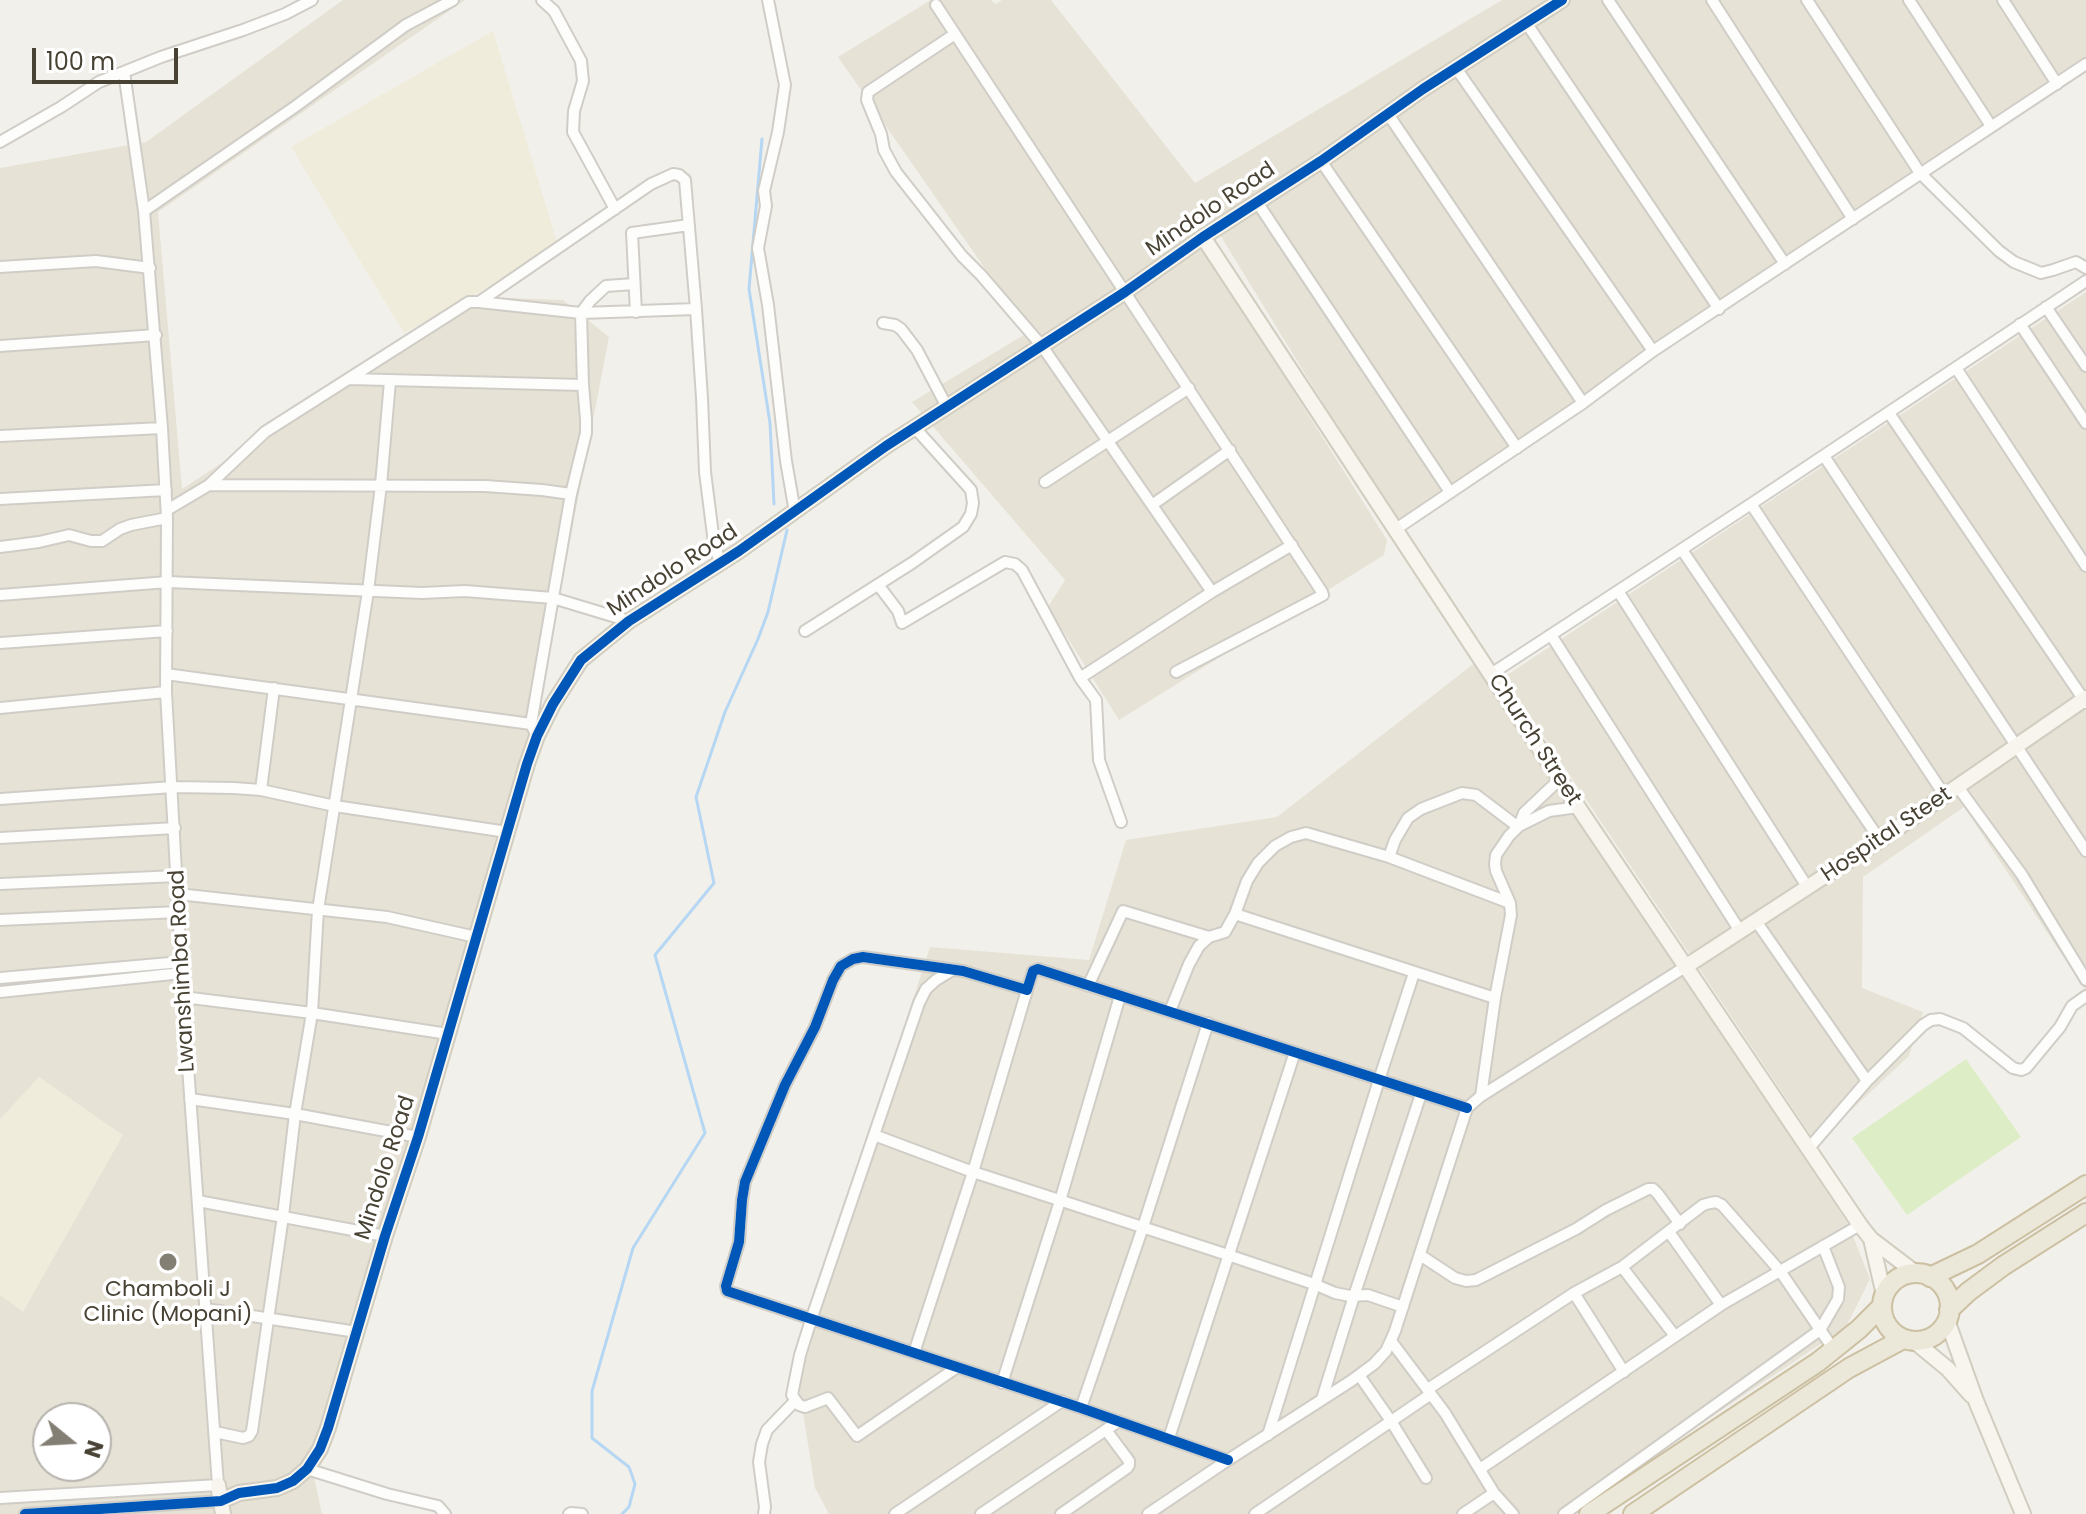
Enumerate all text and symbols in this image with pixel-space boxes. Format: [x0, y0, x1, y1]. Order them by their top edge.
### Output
scale bar [36, 32, 182, 82]
text: 100 m [46, 45, 115, 78]
street label: Mindolo Road [1141, 157, 1281, 263]
street label: Mindolo Road [603, 519, 743, 623]
street label: Church Street [1482, 669, 1586, 811]
street label: Hospital Steet [1817, 782, 1957, 888]
street label: Lwanshimba Road [165, 869, 201, 1073]
street label: Mindolo Road [350, 1093, 422, 1243]
marker: Chamboli J Clinic (Mopani) [157, 1251, 179, 1273]
place label: Chamboli J Clinic (Mopani) [84, 1277, 252, 1328]
north arrow [32, 1402, 112, 1482]
text: N [76, 1436, 111, 1462]

